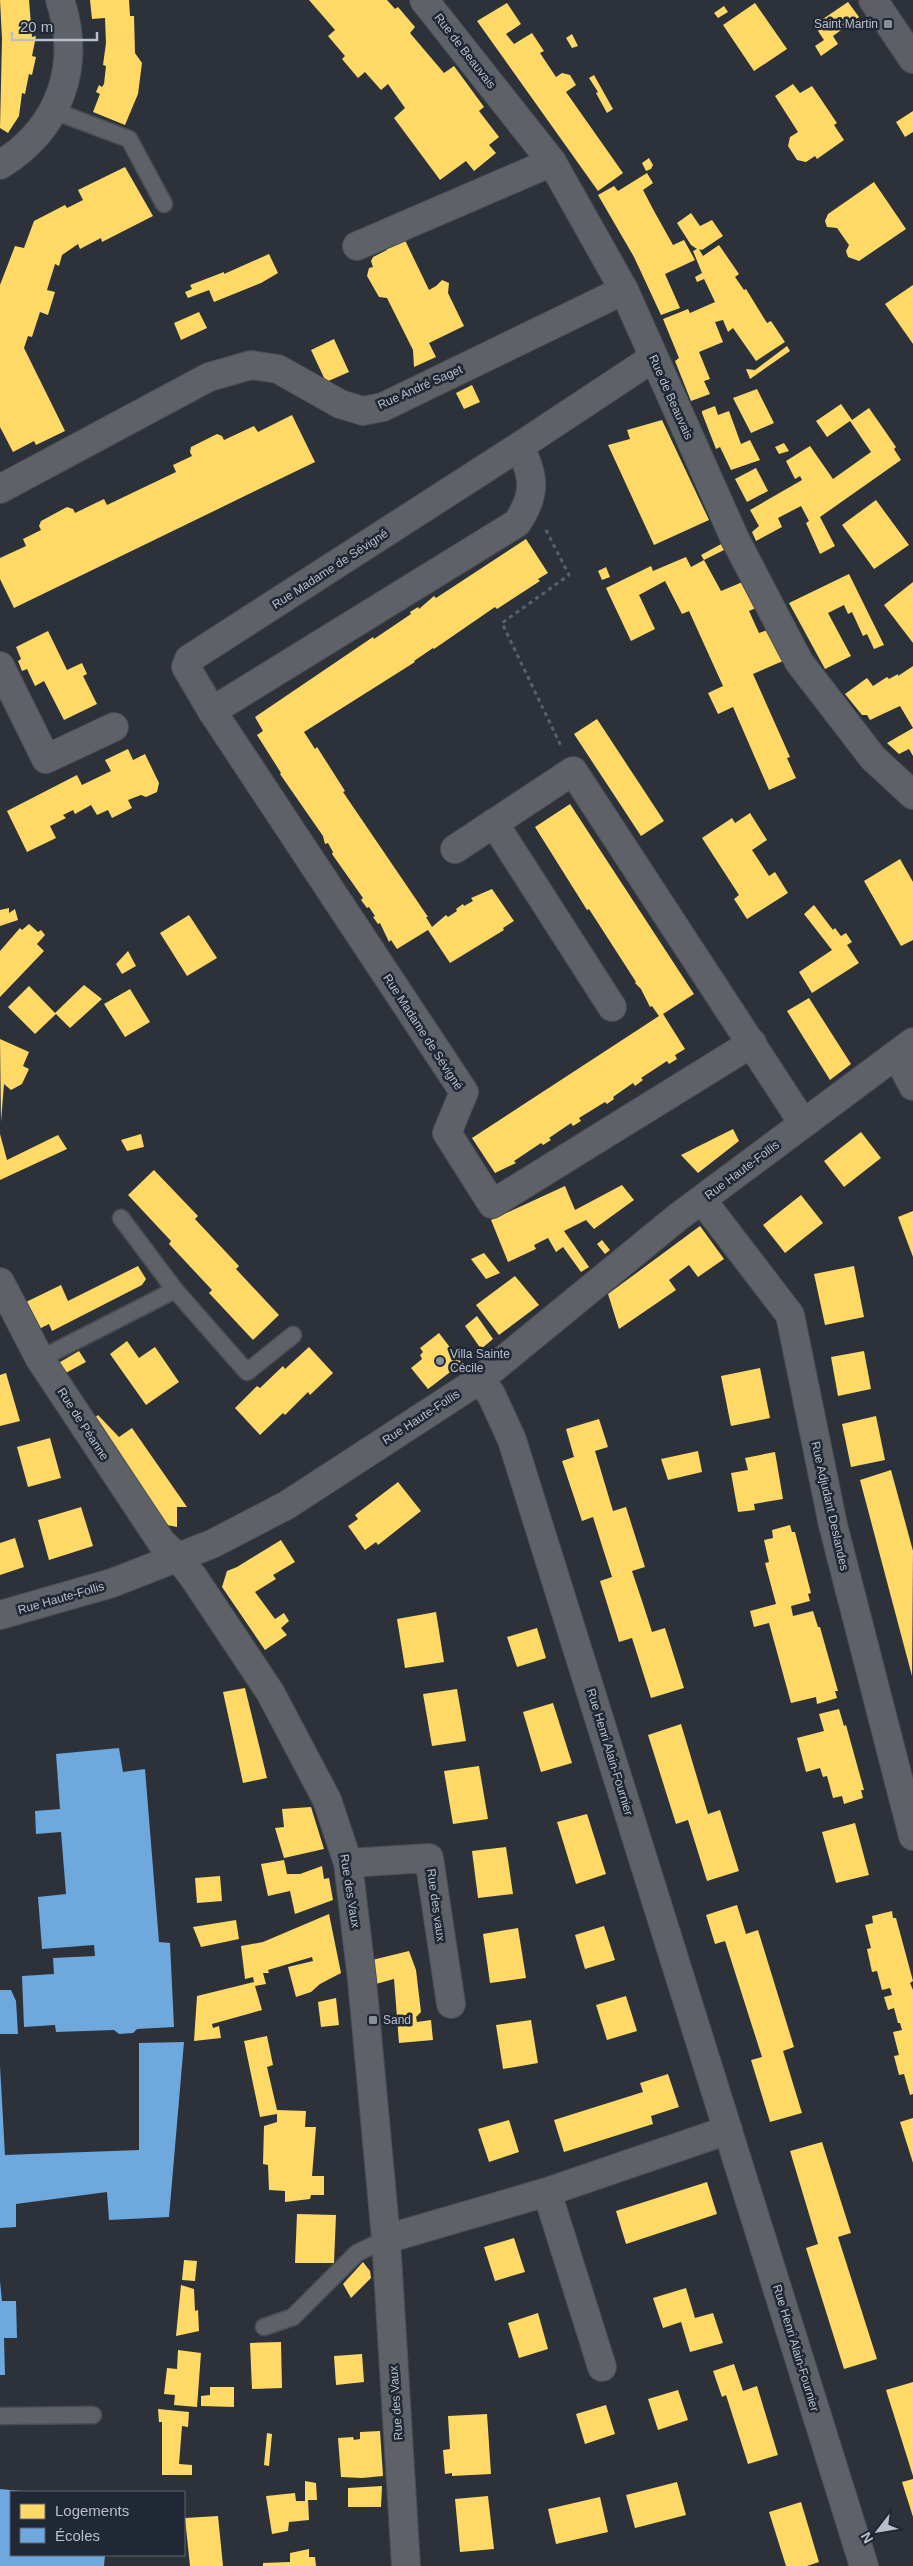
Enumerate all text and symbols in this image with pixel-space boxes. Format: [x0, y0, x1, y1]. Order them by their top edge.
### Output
scale bar [12, 10, 98, 42]
street label: Rue de Beauvais [431, 11, 499, 91]
place label: Saint Martin [814, 17, 878, 31]
text: 20 m [20, 18, 53, 35]
marker: Saint Martin [882, 18, 894, 30]
street label: Rue de Beauvais [646, 352, 696, 442]
street label: Rue André Saget [375, 362, 465, 412]
street label: Rue Madame de Sévigné [269, 526, 391, 612]
street label: Rue Madame de Sévigné [380, 971, 466, 1093]
street label: Rue Haute-Follis [702, 1138, 782, 1202]
place label: Villa Sainte Cécile [450, 1347, 510, 1375]
marker: Villa Sainte Cécile [434, 1355, 446, 1367]
street label: Rue de Péanne [54, 1385, 112, 1463]
street label: Rue Haute-Follis [380, 1387, 462, 1447]
street label: Rue Adjudant Deslandes [808, 1440, 852, 1572]
street label: Rue Haute-Follis [16, 1579, 106, 1617]
street label: Rue Henri Alain-Fournier [584, 1687, 636, 1817]
street label: Rue des Vaux [337, 1853, 363, 1929]
street label: Rue des vaux [424, 1868, 448, 1942]
place label: Sand [383, 2013, 411, 2027]
marker: Sand [367, 2014, 379, 2026]
street label: Rue Henri Alain-Fournier [770, 2283, 822, 2413]
street label: Rue des Vaux [386, 2365, 406, 2441]
legend [10, 2491, 185, 2556]
text: Logements [55, 2502, 129, 2519]
north arrow [853, 2506, 903, 2556]
text: Écoles [55, 2527, 100, 2544]
text: N [857, 2529, 876, 2546]

